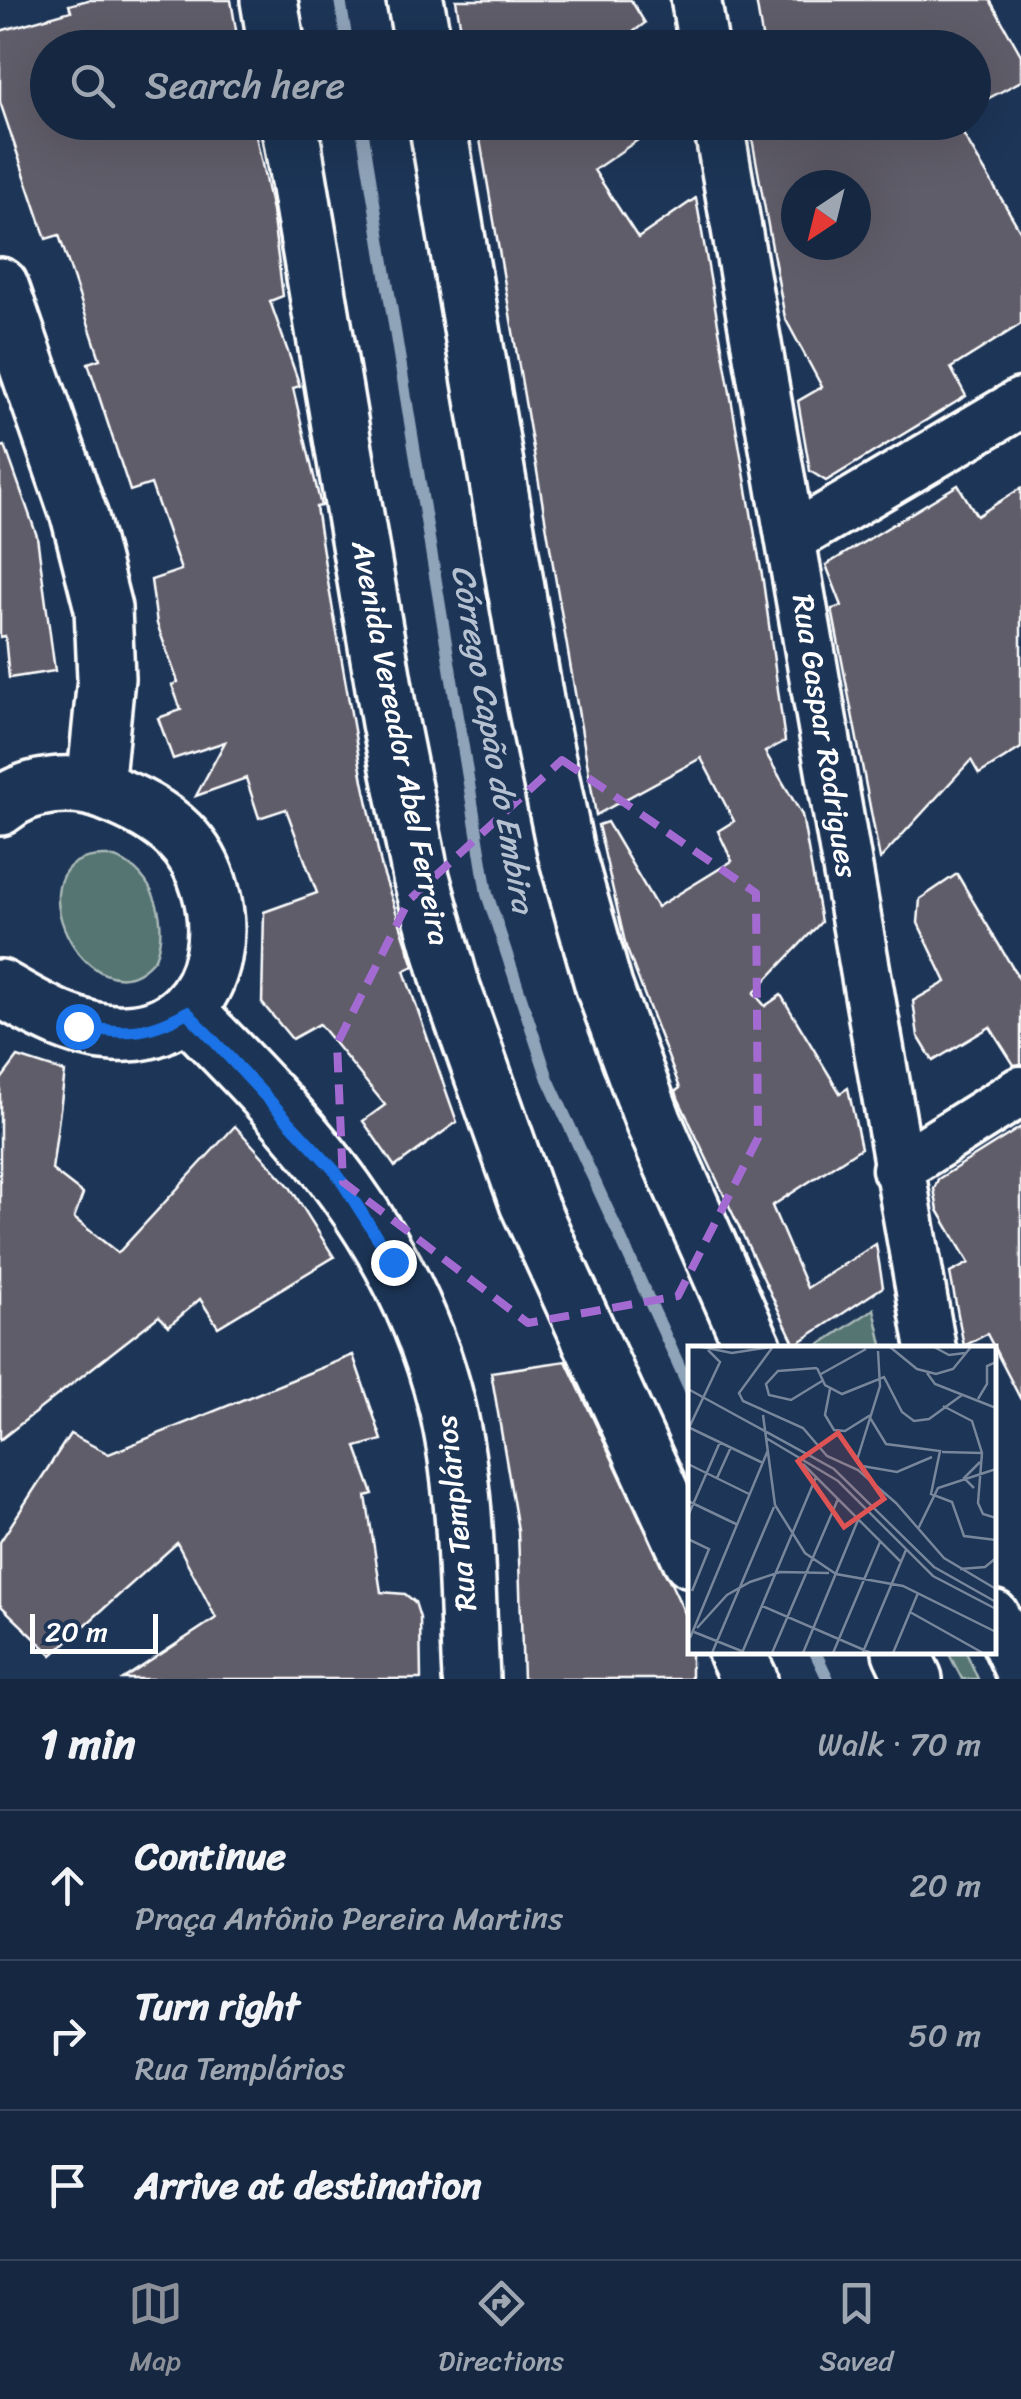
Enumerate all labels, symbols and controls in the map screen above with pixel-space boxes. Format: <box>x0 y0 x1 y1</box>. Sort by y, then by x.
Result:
search box <box>30 30 991 140</box>
text: Search here <box>145 52 345 119</box>
icon: search <box>65 58 120 113</box>
north arrow <box>781 170 871 260</box>
street label: Avenida Vereador Abel Ferreira <box>335 535 467 950</box>
water label: Córrego Capão do Embira <box>434 560 552 920</box>
street label: Rua Gaspar Rodrigues <box>776 591 874 882</box>
route start <box>56 1004 102 1050</box>
route end <box>371 1240 417 1286</box>
inset map <box>688 1346 996 1654</box>
street label: Rua Templários <box>419 1412 493 1614</box>
text: 20 m <box>45 1607 108 1656</box>
scale bar <box>30 1609 158 1654</box>
text: 1 min <box>40 1707 135 1781</box>
text: Walk · 70 m <box>818 1716 981 1773</box>
text: Continue <box>135 1823 286 1890</box>
text: 20 m <box>909 1857 981 1914</box>
icon: ahead <box>40 1858 95 1913</box>
text: Praça Antônio Pereira Martins <box>135 1890 563 1947</box>
text: Turn right <box>135 1973 300 2040</box>
text: 50 m <box>908 2007 981 2064</box>
icon: right <box>40 2008 95 2063</box>
text: Rua Templários <box>135 2040 345 2097</box>
text: Arrive at destination <box>135 2152 482 2219</box>
icon: arrive <box>40 2158 95 2213</box>
tab: Map <box>128 2276 183 2385</box>
tab: Directions <box>438 2276 564 2385</box>
tab: Saved <box>819 2276 893 2385</box>

